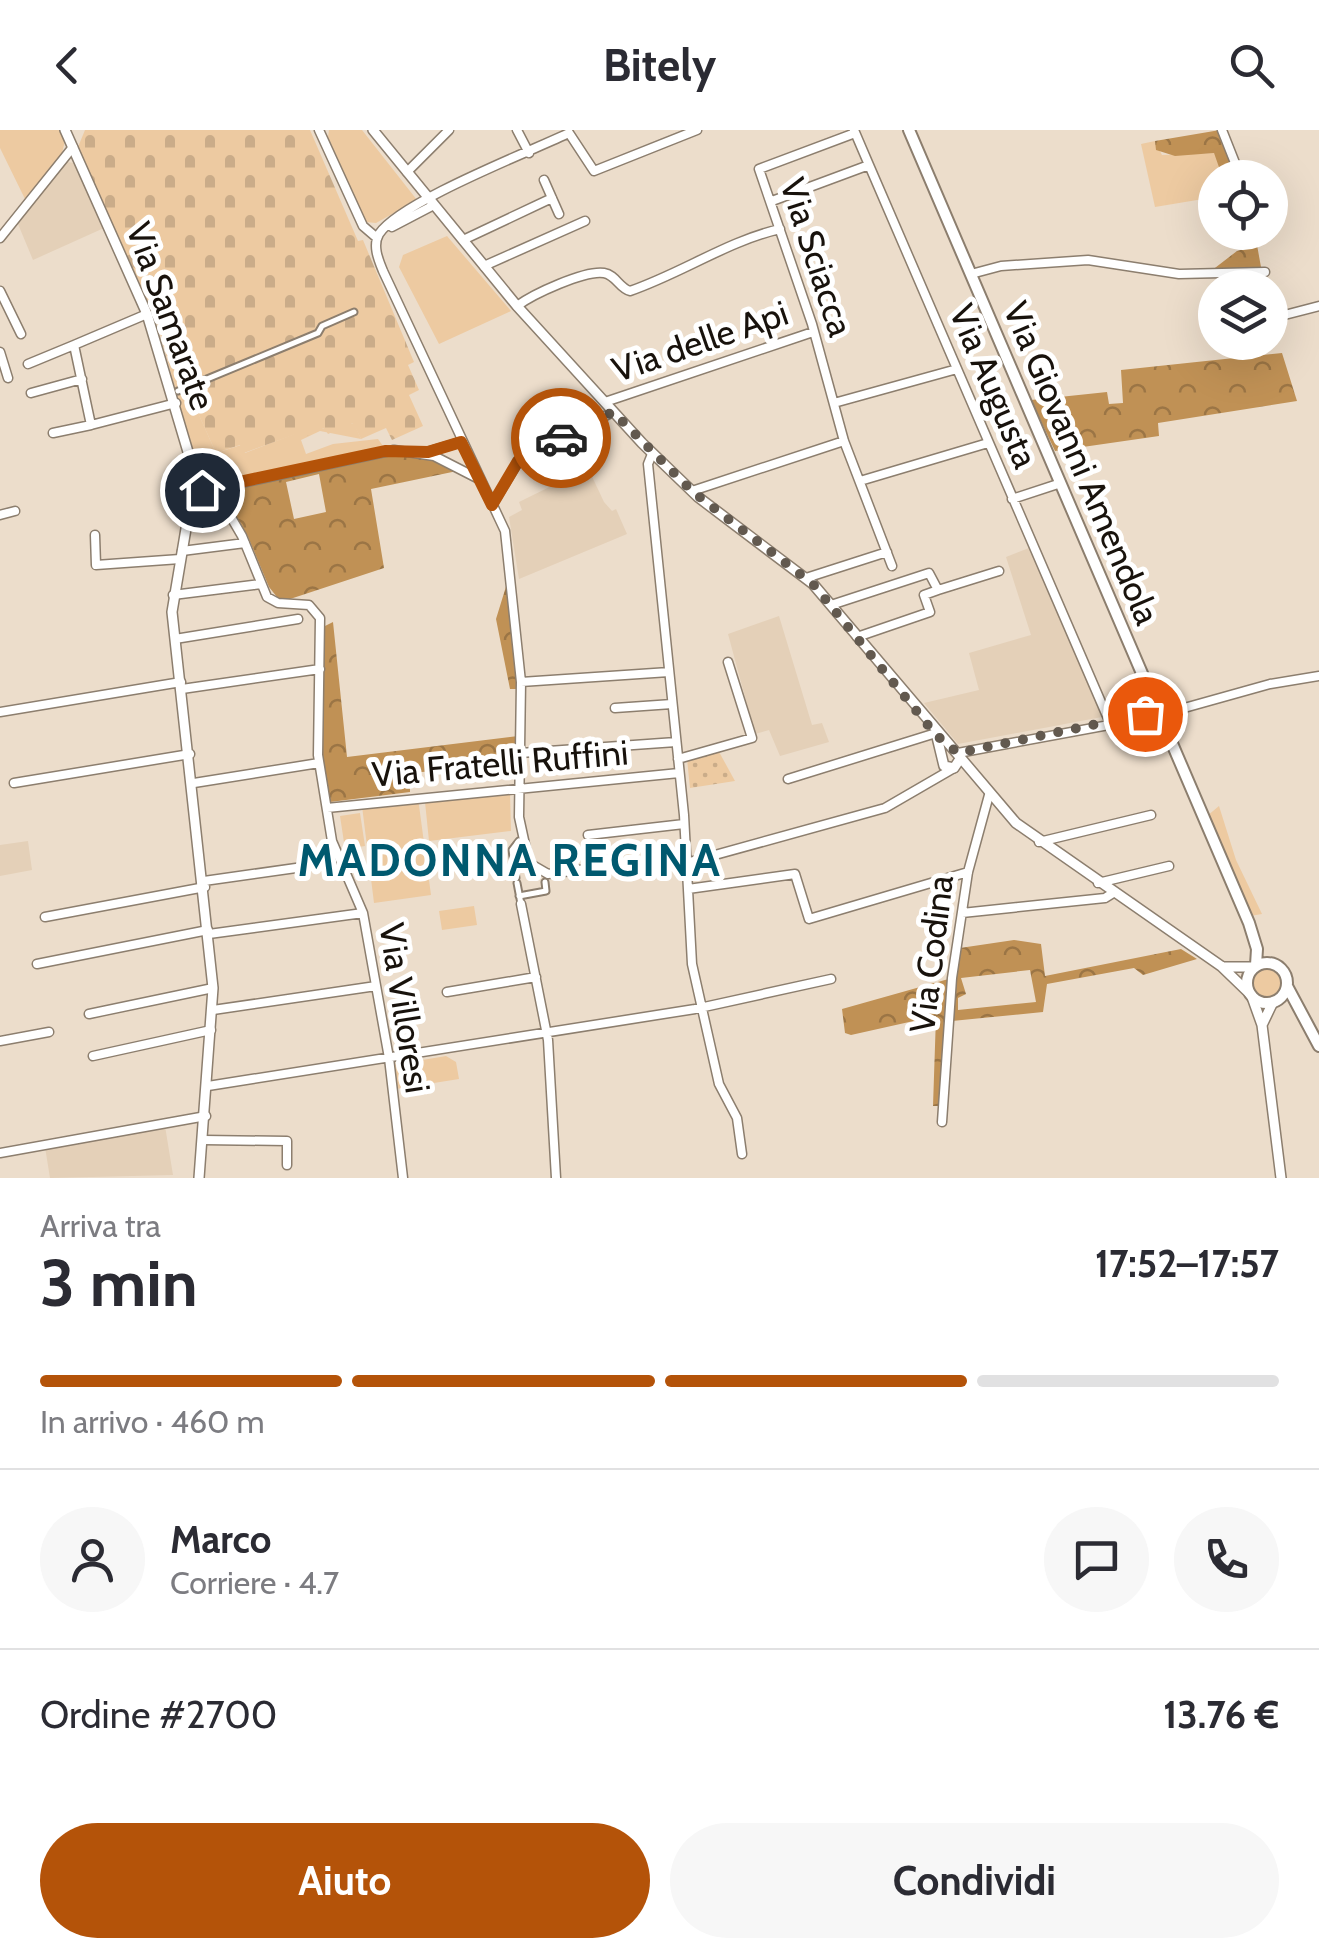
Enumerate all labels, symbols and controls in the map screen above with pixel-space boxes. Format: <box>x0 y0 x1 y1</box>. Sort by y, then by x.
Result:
icon: back <box>40 38 95 93</box>
text: Bitely <box>603 38 716 92</box>
icon: search <box>1224 38 1279 93</box>
map controls <box>1198 160 1288 360</box>
button: locate <box>1198 160 1288 250</box>
street label: Via Sciacca <box>771 172 863 342</box>
street label: Via Samarate <box>117 216 225 416</box>
button: layers <box>1198 270 1288 360</box>
street label: Via delle Api <box>607 291 793 391</box>
street label: Via Giovanni Amendola <box>995 295 1170 631</box>
street label: Via Augusta <box>940 298 1048 474</box>
courier <box>511 388 611 488</box>
icon: car <box>534 411 589 466</box>
pin <box>160 448 245 533</box>
icon: home <box>175 463 230 518</box>
pin <box>1103 672 1188 757</box>
icon: bag <box>1118 687 1173 742</box>
street label: Via Fratelli Ruffini <box>370 730 630 796</box>
district label: MADONNA REGINA <box>298 833 722 887</box>
street label: Via Codina <box>900 873 962 1035</box>
street label: Via Villoresi <box>370 920 440 1096</box>
text: Arriva tra <box>40 1206 161 1245</box>
text: 17:52–17:57 <box>1095 1240 1279 1287</box>
text: 3 min <box>40 1243 198 1322</box>
text: In arrivo · 460 m <box>40 1402 265 1441</box>
button: person <box>40 1507 145 1612</box>
button: chat <box>1044 1507 1149 1612</box>
button: phone <box>1174 1507 1279 1612</box>
text: Marco <box>170 1516 271 1563</box>
text: Corriere · 4.7 <box>170 1563 339 1602</box>
text: Ordine #2700 <box>40 1691 277 1738</box>
text: 13.76 € <box>1163 1691 1279 1738</box>
button: Aiuto <box>40 1823 650 1938</box>
button: Condividi <box>670 1823 1279 1938</box>

